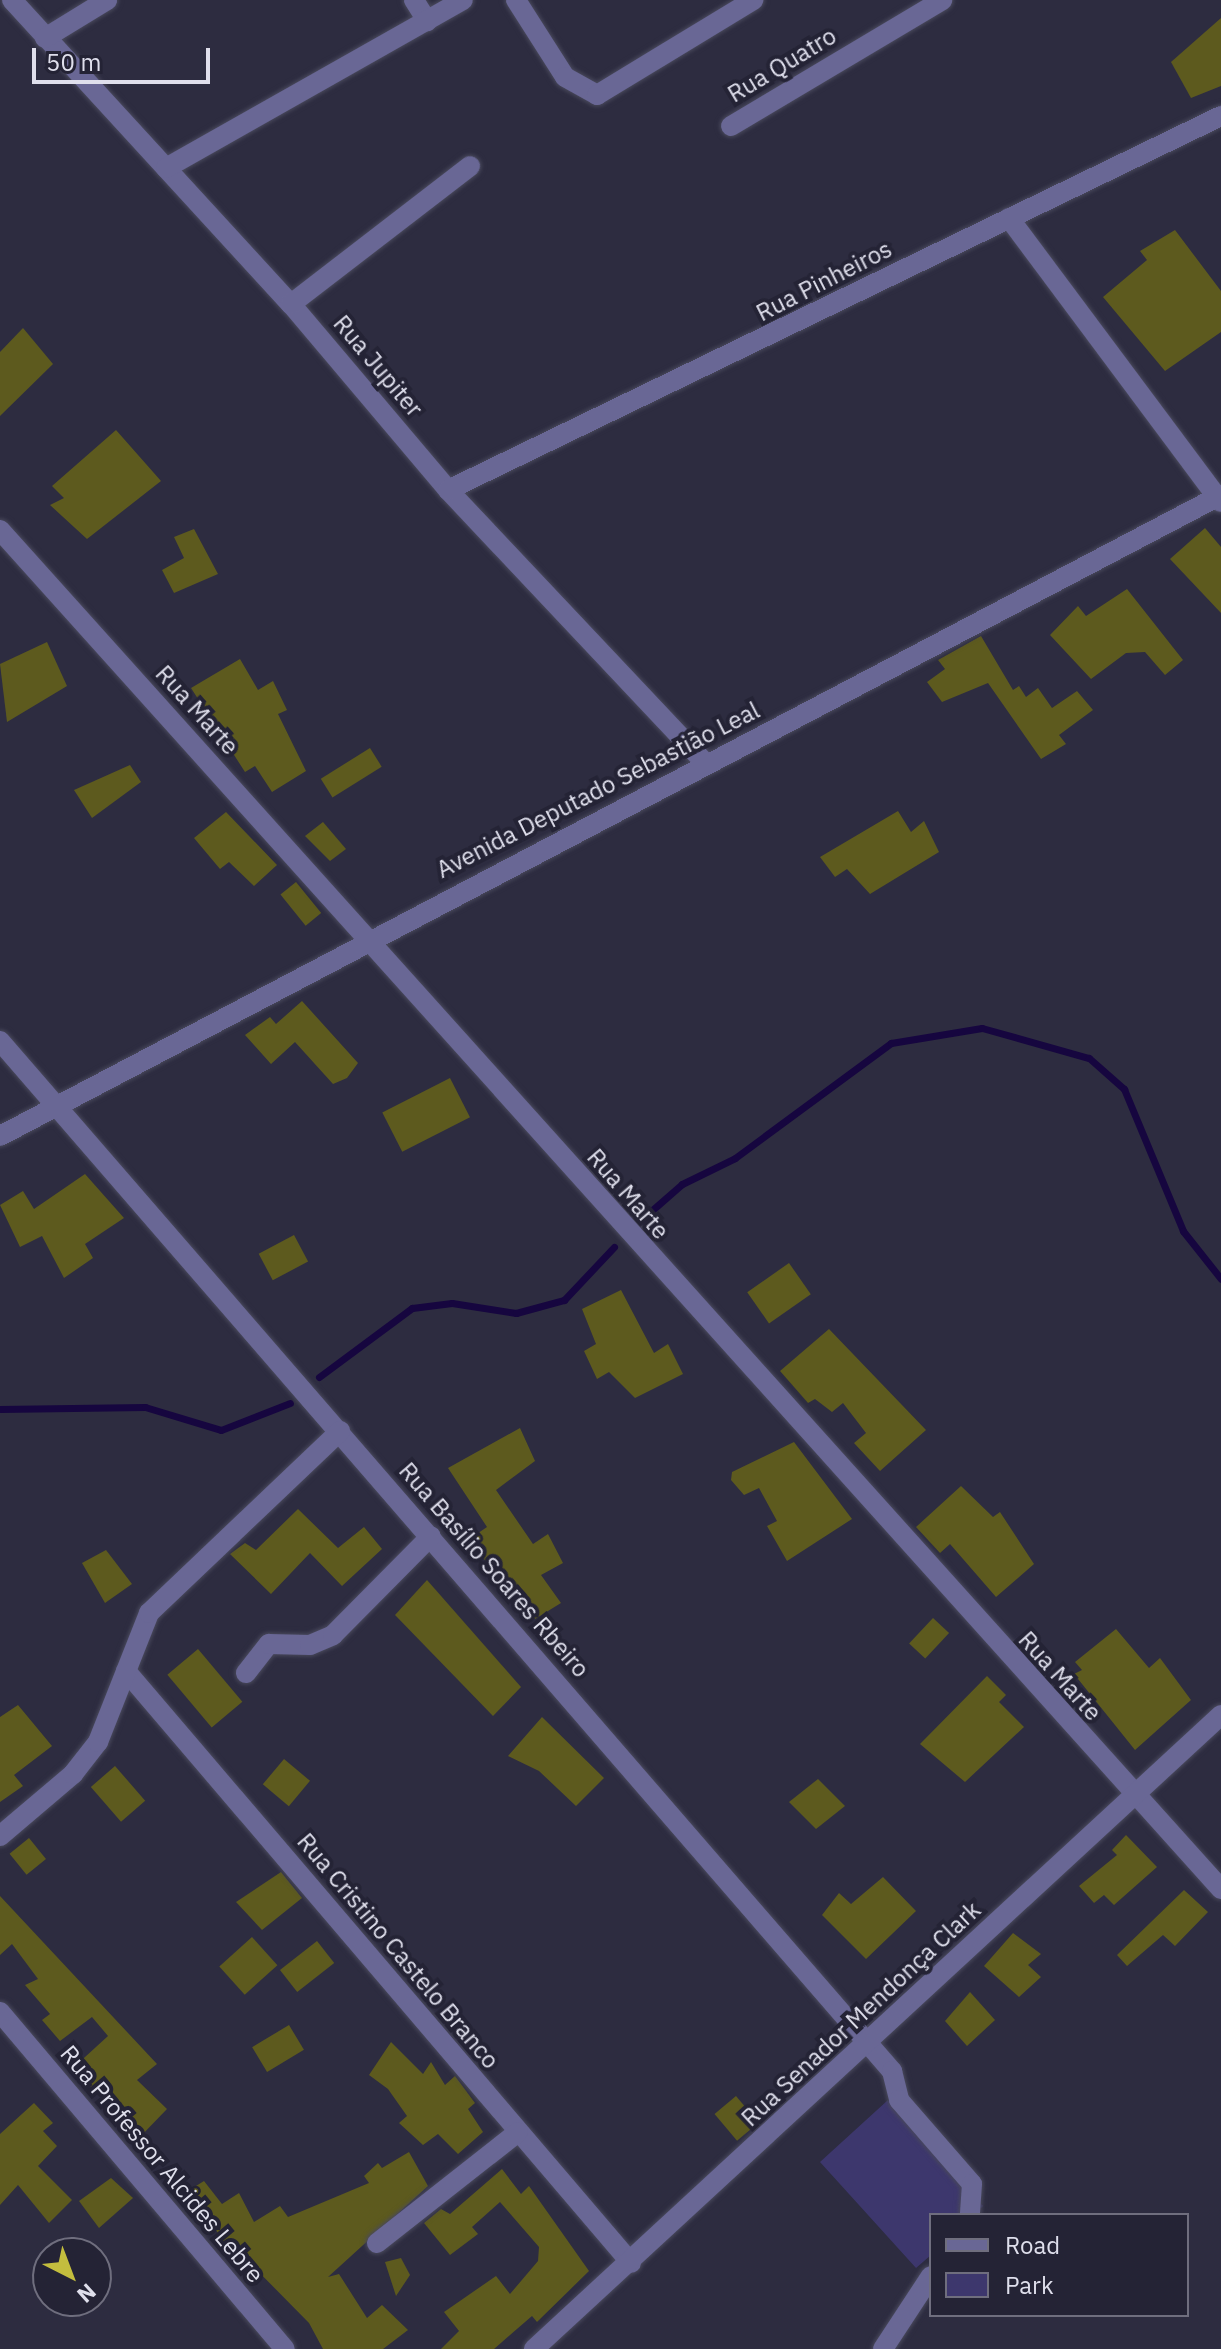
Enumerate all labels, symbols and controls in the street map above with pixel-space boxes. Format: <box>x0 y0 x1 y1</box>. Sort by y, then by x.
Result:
street label: Rua Quatro <box>723 21 841 109</box>
scale bar <box>36 32 214 82</box>
text: 50 m <box>46 46 101 78</box>
street label: Rua Pinheiros <box>751 235 897 327</box>
street label: Rua Jupiter <box>327 309 429 423</box>
street label: Rua Marte <box>149 659 245 761</box>
street label: Avenida Deputado Sebastião Leal <box>432 696 764 884</box>
street label: Rua Marte <box>581 1143 675 1245</box>
street label: Rua Basílio Soares Rbeiro <box>393 1457 595 1683</box>
street label: Rua Marte <box>1012 1625 1108 1727</box>
street label: Rua Cristino Castelo Branco <box>291 1827 505 2075</box>
street label: Rua Senador Mendonça Clark <box>735 1896 987 2132</box>
street label: Rua Professor Alcides Lebre <box>54 2039 270 2289</box>
legend <box>929 2213 1189 2317</box>
text: Road <box>1005 2229 1060 2261</box>
north arrow <box>32 2237 112 2317</box>
text: Park <box>1005 2269 1054 2301</box>
text: N <box>71 2278 103 2310</box>

